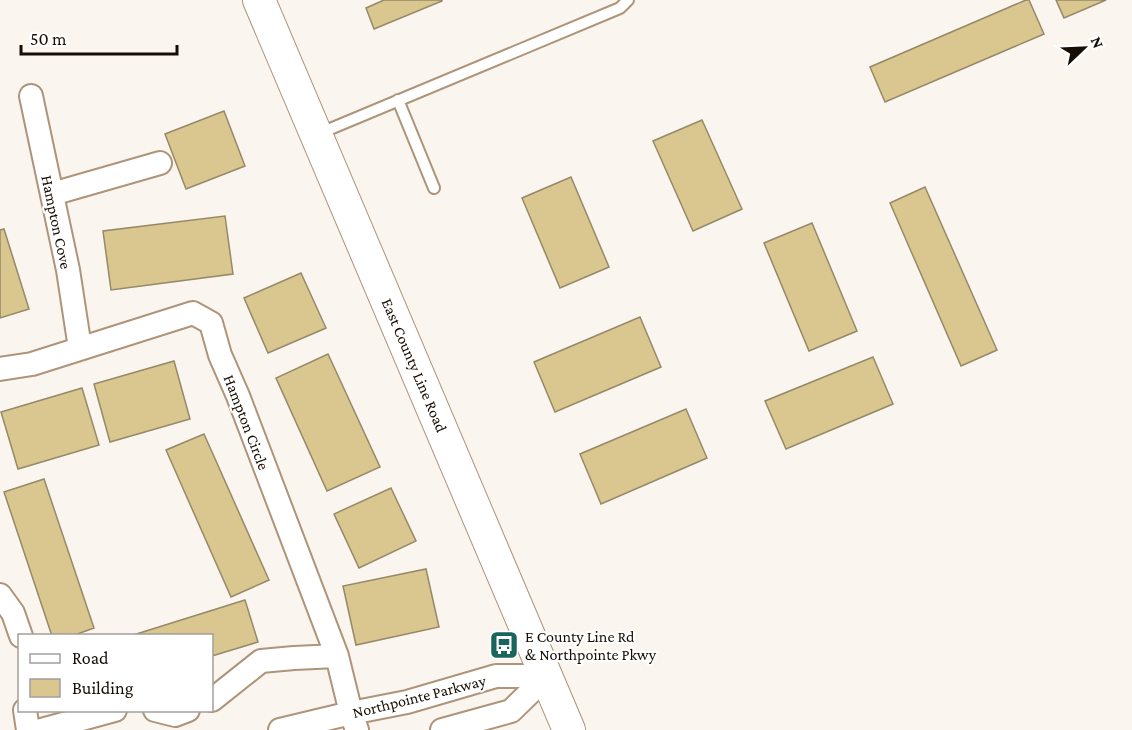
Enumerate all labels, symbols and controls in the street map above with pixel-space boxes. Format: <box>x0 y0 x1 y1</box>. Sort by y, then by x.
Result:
scale bar <box>21 18 177 56</box>
north arrow <box>1054 18 1114 78</box>
text: 50 m <box>30 29 67 49</box>
text: N <box>1087 34 1107 51</box>
street label: Hampton Cove <box>37 174 75 271</box>
street label: East County Line Road <box>378 296 451 436</box>
street label: Hampton Circle <box>220 372 273 473</box>
place label: E County Line Rd & Northpointe Pkwy <box>525 628 657 664</box>
bus stop icon: E County Line Rd & Northpointe Pkwy <box>488 629 520 661</box>
legend <box>18 634 213 712</box>
text: Road <box>72 648 109 668</box>
street label: Northpointe Parkway <box>351 672 488 722</box>
text: Building <box>72 678 134 698</box>

